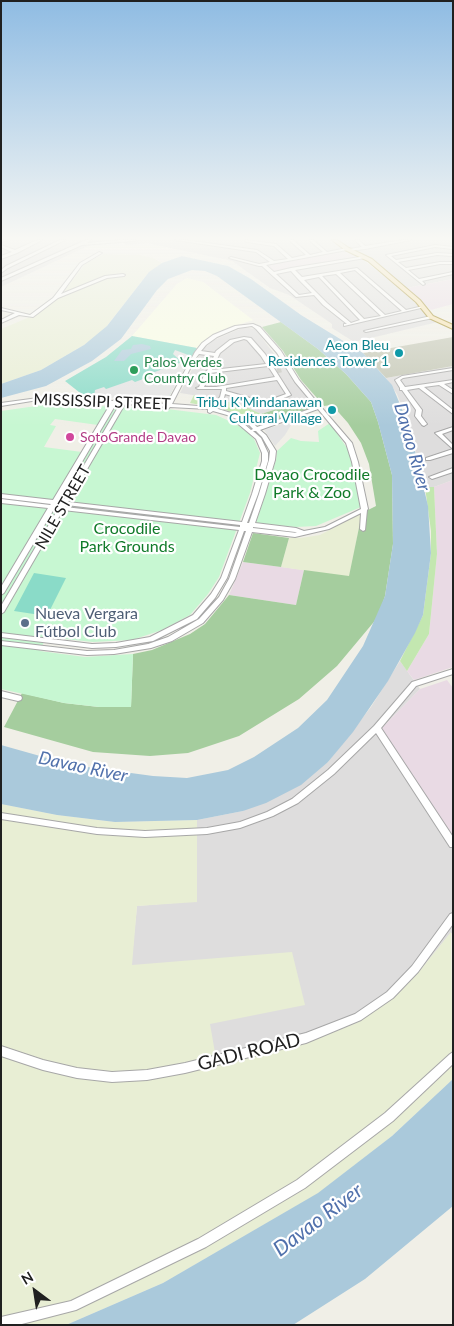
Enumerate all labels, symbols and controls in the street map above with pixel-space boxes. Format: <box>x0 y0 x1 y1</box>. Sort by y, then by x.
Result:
place label: Aeon Bleu Residences Tower 1 <box>268 337 389 370</box>
marker: Aeon Bleu Residences Tower 1 <box>393 347 405 359</box>
place label: Palos Verdes Country Club <box>144 354 226 387</box>
marker: Palos Verdes Country Club <box>128 364 140 376</box>
street label: MISSISSIPI STREET <box>33 390 171 414</box>
place label: Tribu K'Mindanawan Cultural Village <box>196 394 322 427</box>
water label: Davao River <box>389 400 435 494</box>
marker: Tribu K'Mindanawan Cultural Village <box>326 404 338 416</box>
place label: SotoGrande Davao <box>80 429 196 445</box>
marker: SotoGrande Davao <box>64 431 76 443</box>
street label: NILE STREET <box>31 461 95 553</box>
park label: Davao Crocodile Park & Zoo <box>254 465 370 503</box>
park label: Crocodile Park Grounds <box>79 519 175 557</box>
place label: Nueva Vergara Fútbol Club <box>35 604 138 642</box>
marker: Nueva Vergara Fútbol Club <box>19 617 31 629</box>
water label: Davao River <box>36 747 130 787</box>
street label: GADI ROAD <box>195 1028 303 1076</box>
water label: Davao River <box>268 1178 368 1262</box>
north arrow <box>10 1266 60 1316</box>
text: N <box>18 1268 36 1288</box>

